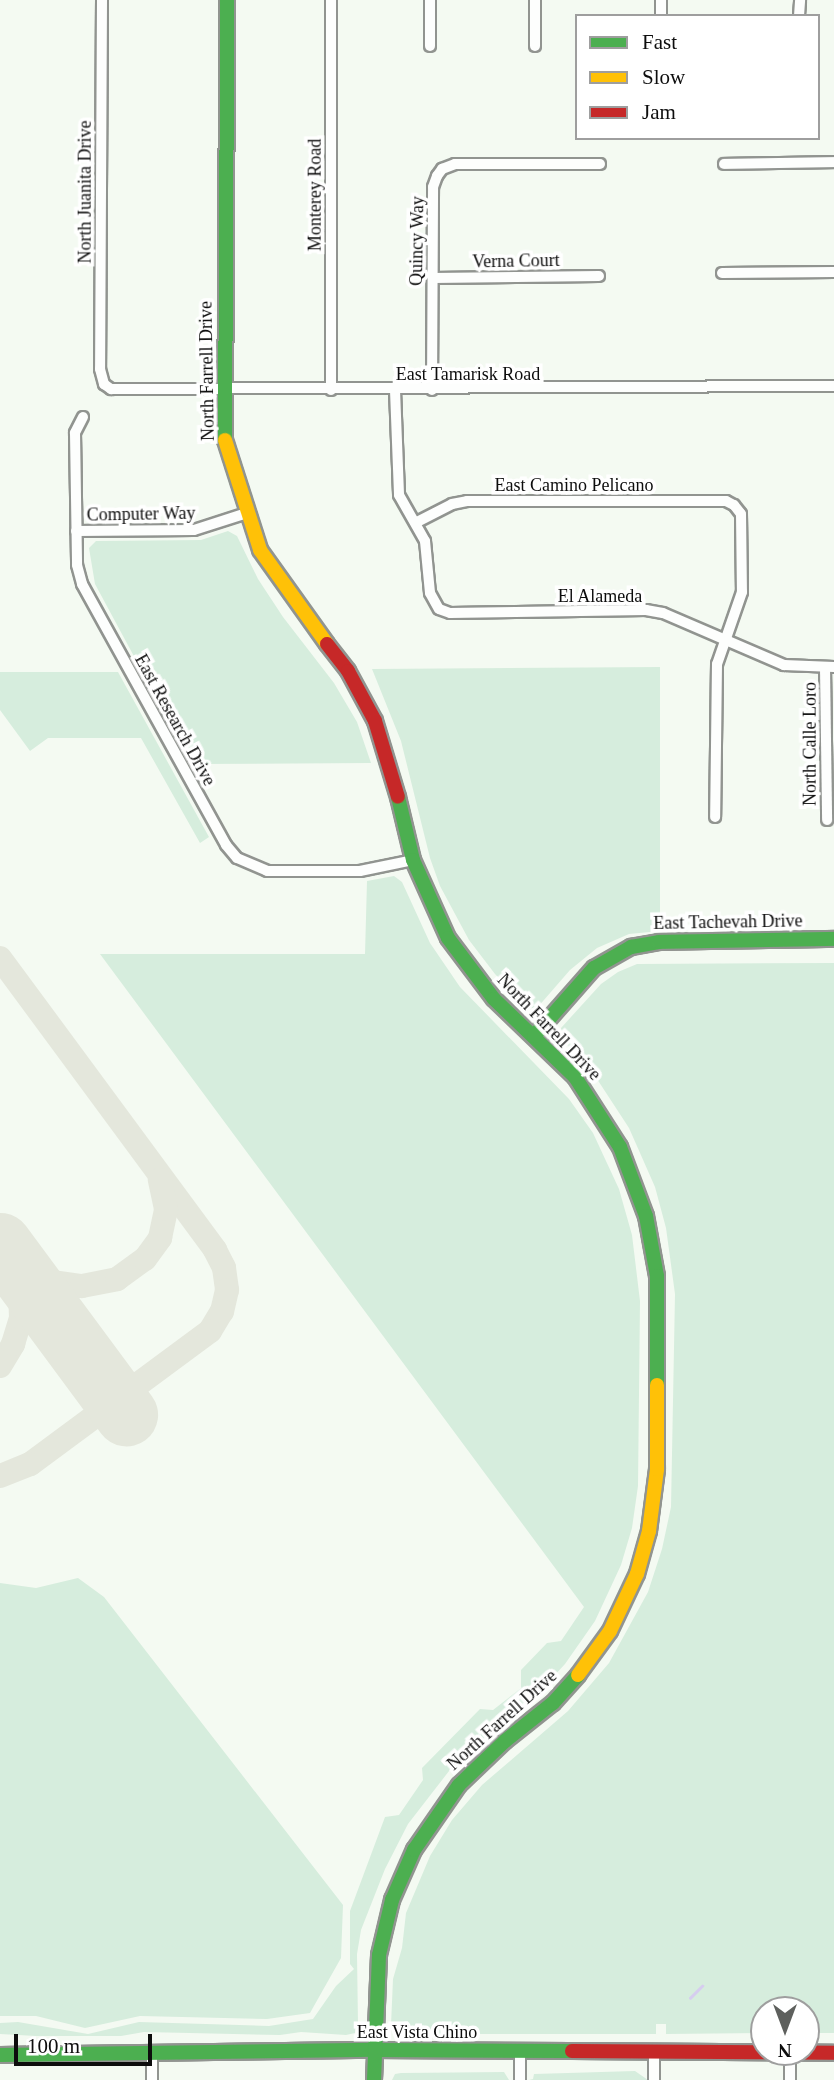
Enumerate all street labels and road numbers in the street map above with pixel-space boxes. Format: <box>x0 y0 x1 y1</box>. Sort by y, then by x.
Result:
street label: North Juanita Drive <box>74 121 96 263</box>
street label: Monterey Road <box>304 139 326 251</box>
street label: Quincy Way <box>405 196 429 286</box>
street label: Verna Court <box>472 249 560 273</box>
street label: North Farrell Drive <box>195 301 219 441</box>
street label: East Tamarisk Road <box>396 363 540 385</box>
street label: East Camino Pelicano <box>495 474 653 496</box>
street label: Computer Way <box>86 502 196 526</box>
street label: El Alameda <box>557 585 643 607</box>
street label: East Research Drive <box>130 651 220 789</box>
street label: North Calle Loro <box>799 682 821 806</box>
street label: East Tachevah Drive <box>653 910 803 934</box>
street label: North Farrell Drive <box>493 969 605 1085</box>
street label: North Farrell Drive <box>443 1665 561 1775</box>
street label: East Vista Chino <box>357 2021 477 2043</box>

